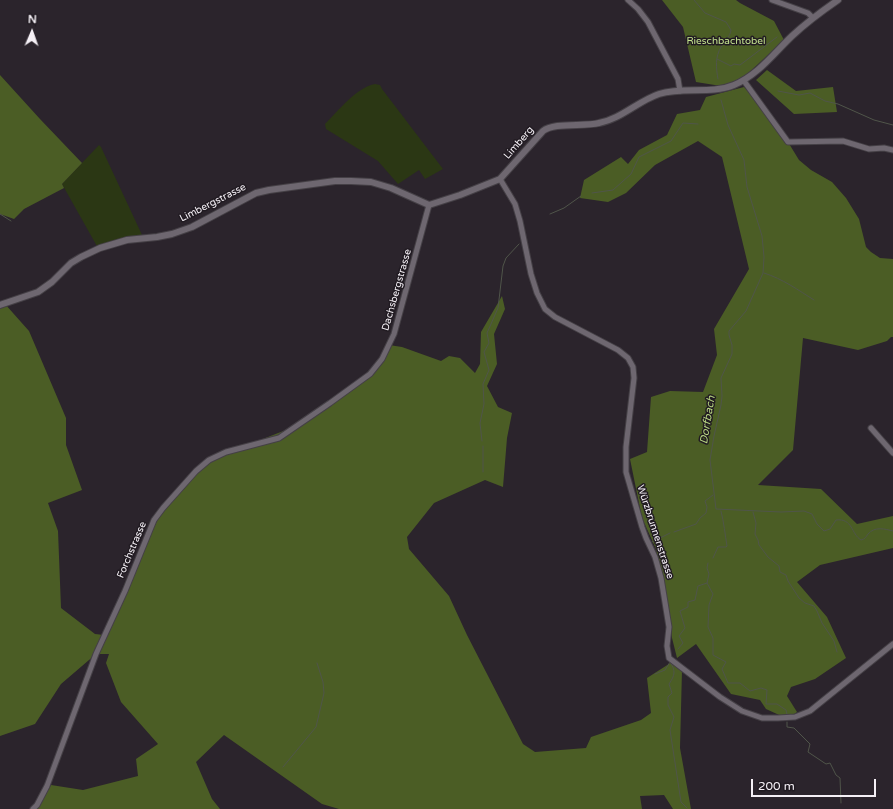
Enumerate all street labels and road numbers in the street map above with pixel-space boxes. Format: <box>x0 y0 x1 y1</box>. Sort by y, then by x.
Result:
street label: Limberg <box>502 124 536 162</box>
street label: Limbergstrasse <box>178 181 248 225</box>
street label: Dachsbergstrasse <box>380 248 414 332</box>
street label: Würzbrunnenstrasse <box>634 484 676 580</box>
street label: Forchstrasse <box>115 520 149 580</box>

